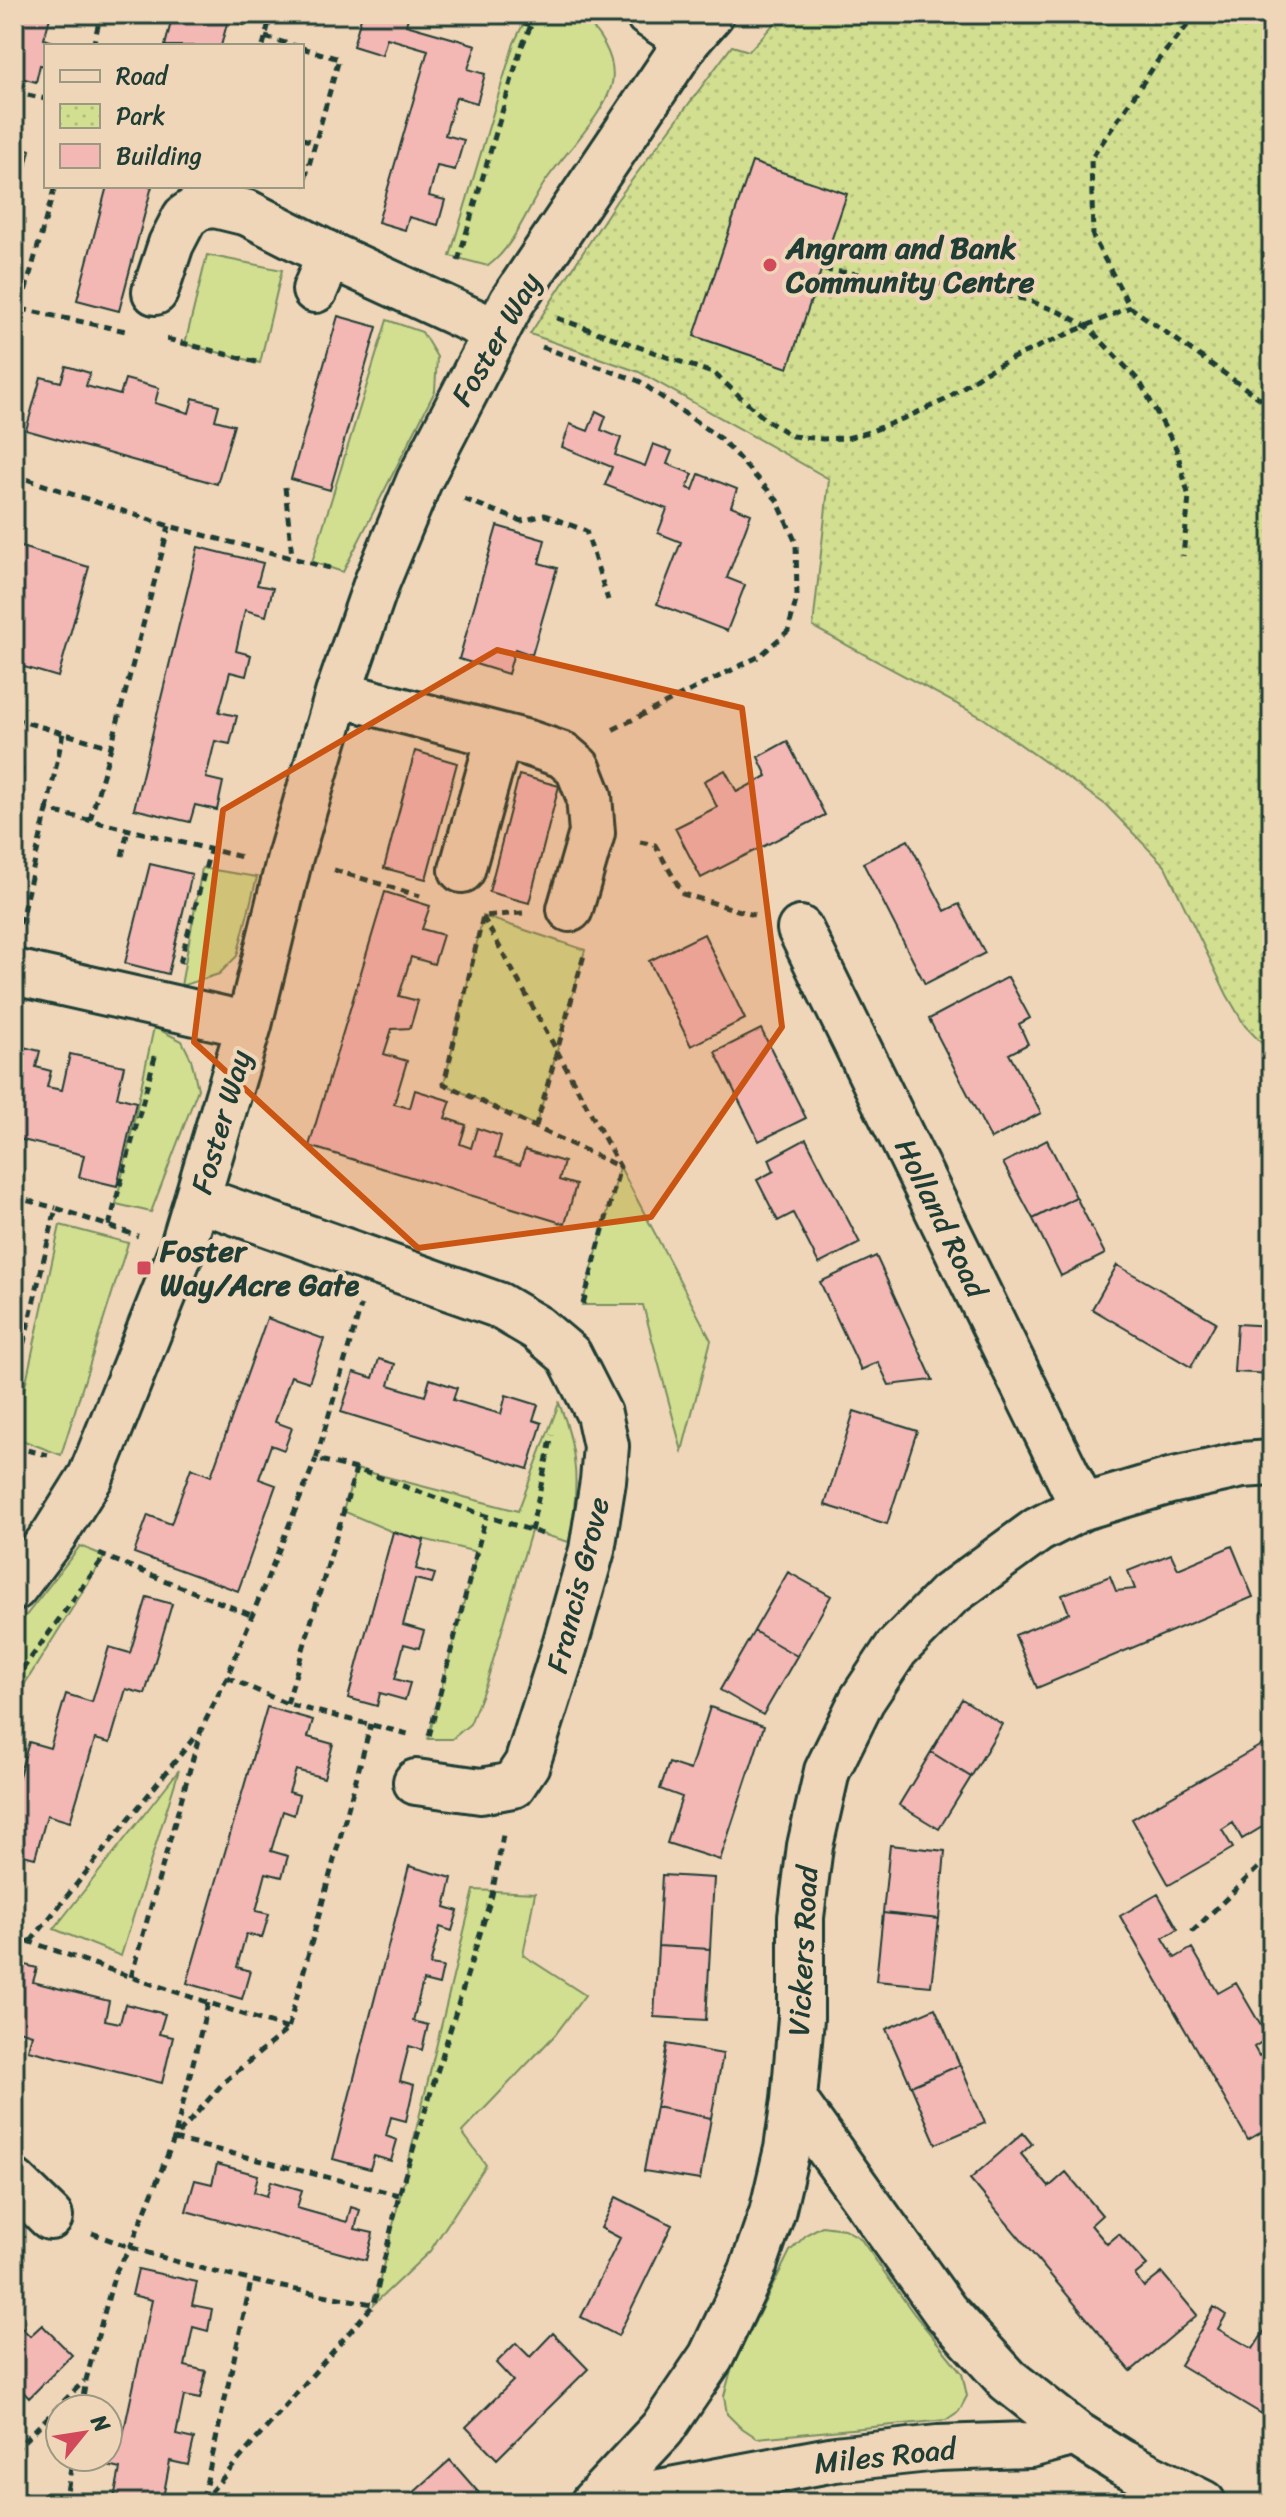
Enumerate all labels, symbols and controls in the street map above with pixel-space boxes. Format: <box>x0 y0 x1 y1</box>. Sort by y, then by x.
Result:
legend <box>44 44 304 188</box>
text: Road <box>116 55 170 97</box>
text: Park <box>116 95 165 137</box>
text: Building <box>116 135 202 177</box>
place label: Angram and Bank Community Centre <box>784 221 1035 309</box>
marker: Angram and Bank Community Centre <box>761 256 779 274</box>
street label: Foster Way <box>436 261 557 416</box>
street label: Foster Way <box>175 1043 267 1200</box>
street label: Holland Road <box>879 1129 1004 1309</box>
place label: Foster Way/Acre Gate <box>159 1224 360 1312</box>
marker: Foster Way/Acre Gate <box>135 1259 153 1277</box>
street label: Francis Grove <box>530 1491 626 1679</box>
street label: Vickers Road <box>772 1862 835 2037</box>
north arrow <box>44 2393 124 2473</box>
text: N <box>80 2406 122 2440</box>
street label: Miles Road <box>811 2421 961 2490</box>

